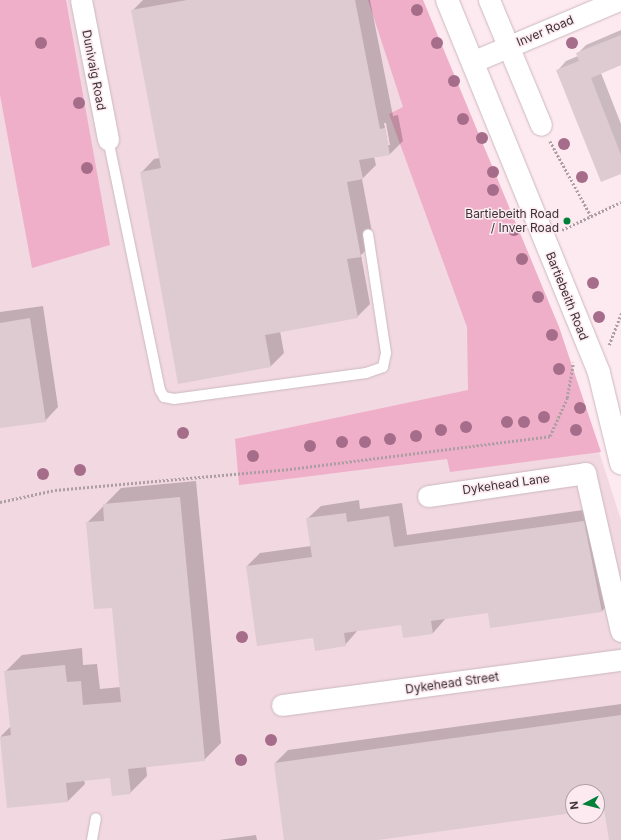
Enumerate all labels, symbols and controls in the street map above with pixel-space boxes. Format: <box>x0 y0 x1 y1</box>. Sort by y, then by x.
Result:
street label: Inver Road <box>514 13 576 49</box>
street label: Dunivaig Road <box>79 28 109 112</box>
place label: Bartiebeith Road / Inver Road <box>465 207 559 235</box>
marker: Bartiebeith Road / Inver Road <box>562 216 572 226</box>
street label: Bartiebeith Road <box>543 250 591 342</box>
street label: Dykehead Lane <box>461 471 551 497</box>
street label: Dykehead Street <box>404 669 500 697</box>
north arrow <box>565 784 605 824</box>
text: N <box>567 800 582 810</box>

